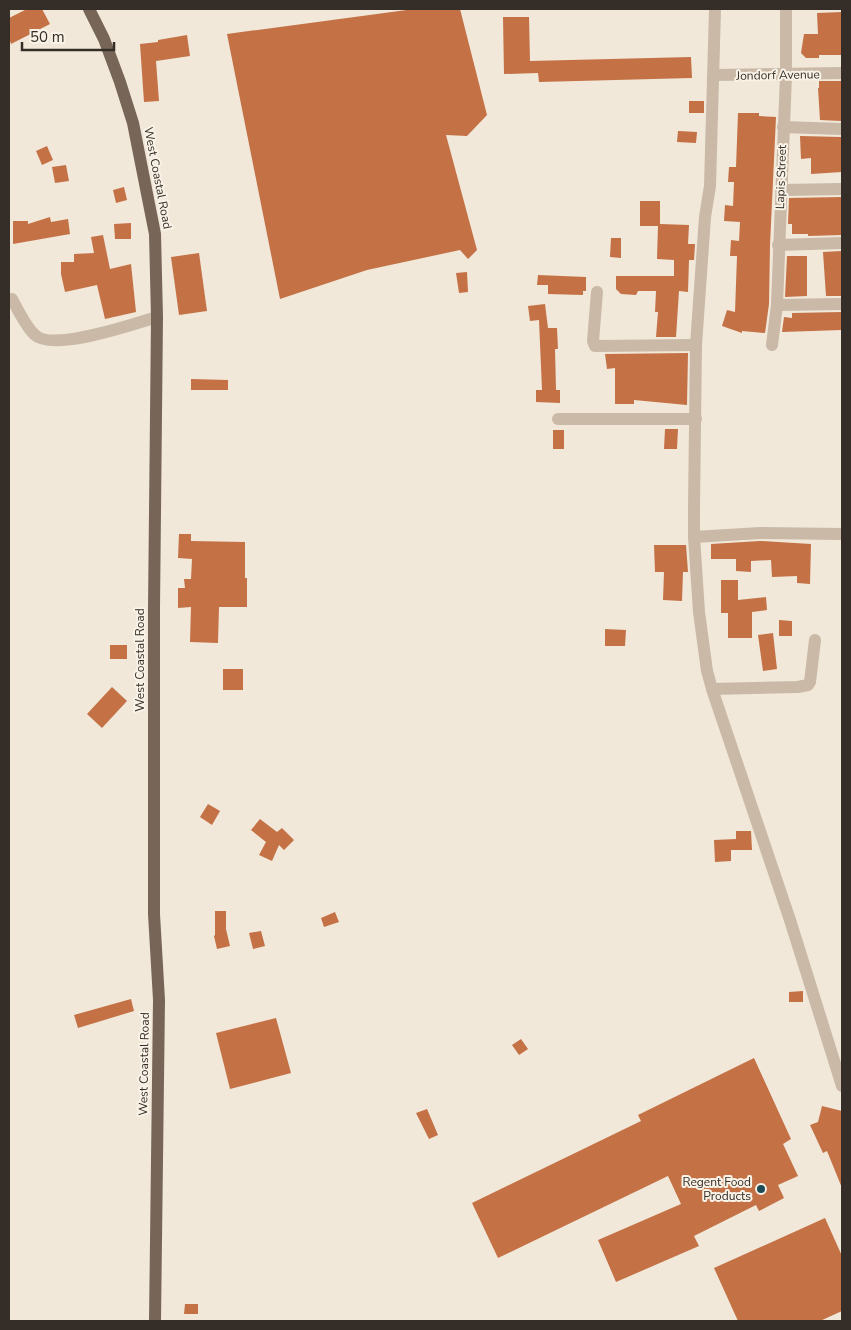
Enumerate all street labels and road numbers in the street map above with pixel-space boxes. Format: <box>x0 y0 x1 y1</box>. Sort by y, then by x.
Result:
street label: Jondorf Avenue <box>735 66 820 84</box>
street label: West Coastal Road <box>140 126 176 230</box>
street label: Lapis Street <box>772 144 790 209</box>
street label: West Coastal Road <box>132 608 148 712</box>
street label: West Coastal Road <box>135 1012 153 1116</box>

